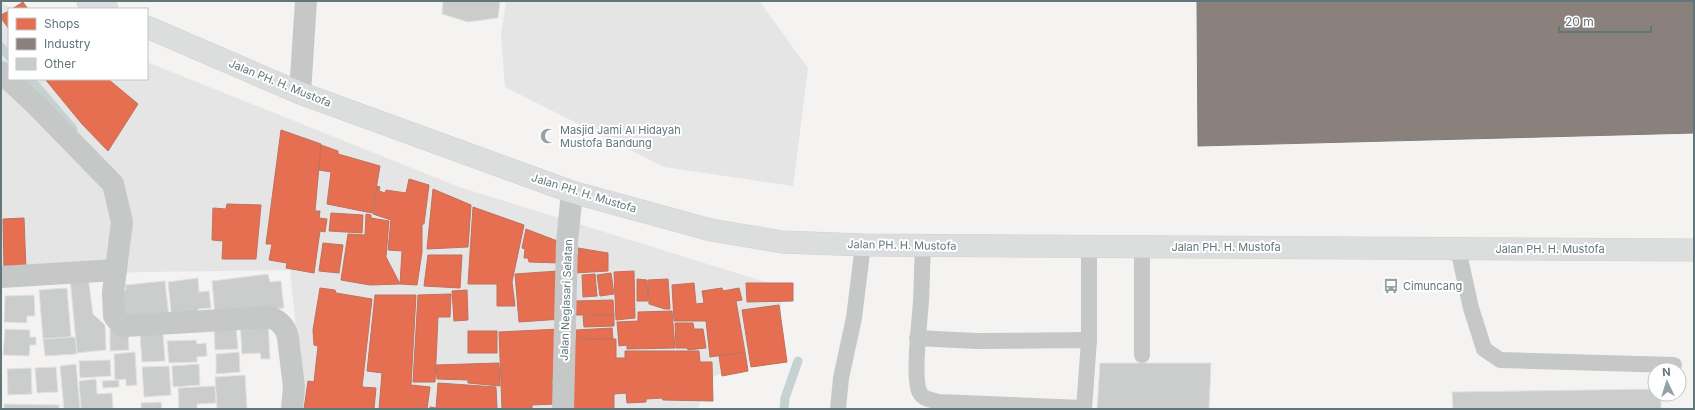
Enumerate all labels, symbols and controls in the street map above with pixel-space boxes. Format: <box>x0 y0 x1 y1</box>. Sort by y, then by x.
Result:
legend <box>8 8 148 80</box>
scale bar <box>1559 8 1651 34</box>
text: 20 m <box>1565 14 1594 29</box>
text: Shops <box>44 16 80 31</box>
text: Industry <box>44 36 91 51</box>
text: Other <box>44 56 76 71</box>
street label: Jalan PH. H. Mustofa <box>227 56 333 110</box>
place label: Masjid Jami Al Hidayah Mustofa Bandung <box>560 123 681 150</box>
mosque icon: Masjid Jami Al Hidayah Mustofa Bandung <box>539 127 557 145</box>
street label: Jalan PH. H. Mustofa <box>530 170 638 216</box>
street label: Jalan PH. H. Mustofa <box>847 237 957 253</box>
street label: Jalan Neglasari Selatan <box>557 239 575 361</box>
street label: Jalan PH. H. Mustofa <box>1171 240 1281 254</box>
street label: Jalan PH. H. Mustofa <box>1495 242 1605 256</box>
bus stop icon: Cimuncang <box>1382 277 1400 295</box>
place label: Cimuncang <box>1403 279 1462 293</box>
north arrow <box>1647 362 1687 402</box>
text: N <box>1662 365 1671 379</box>

